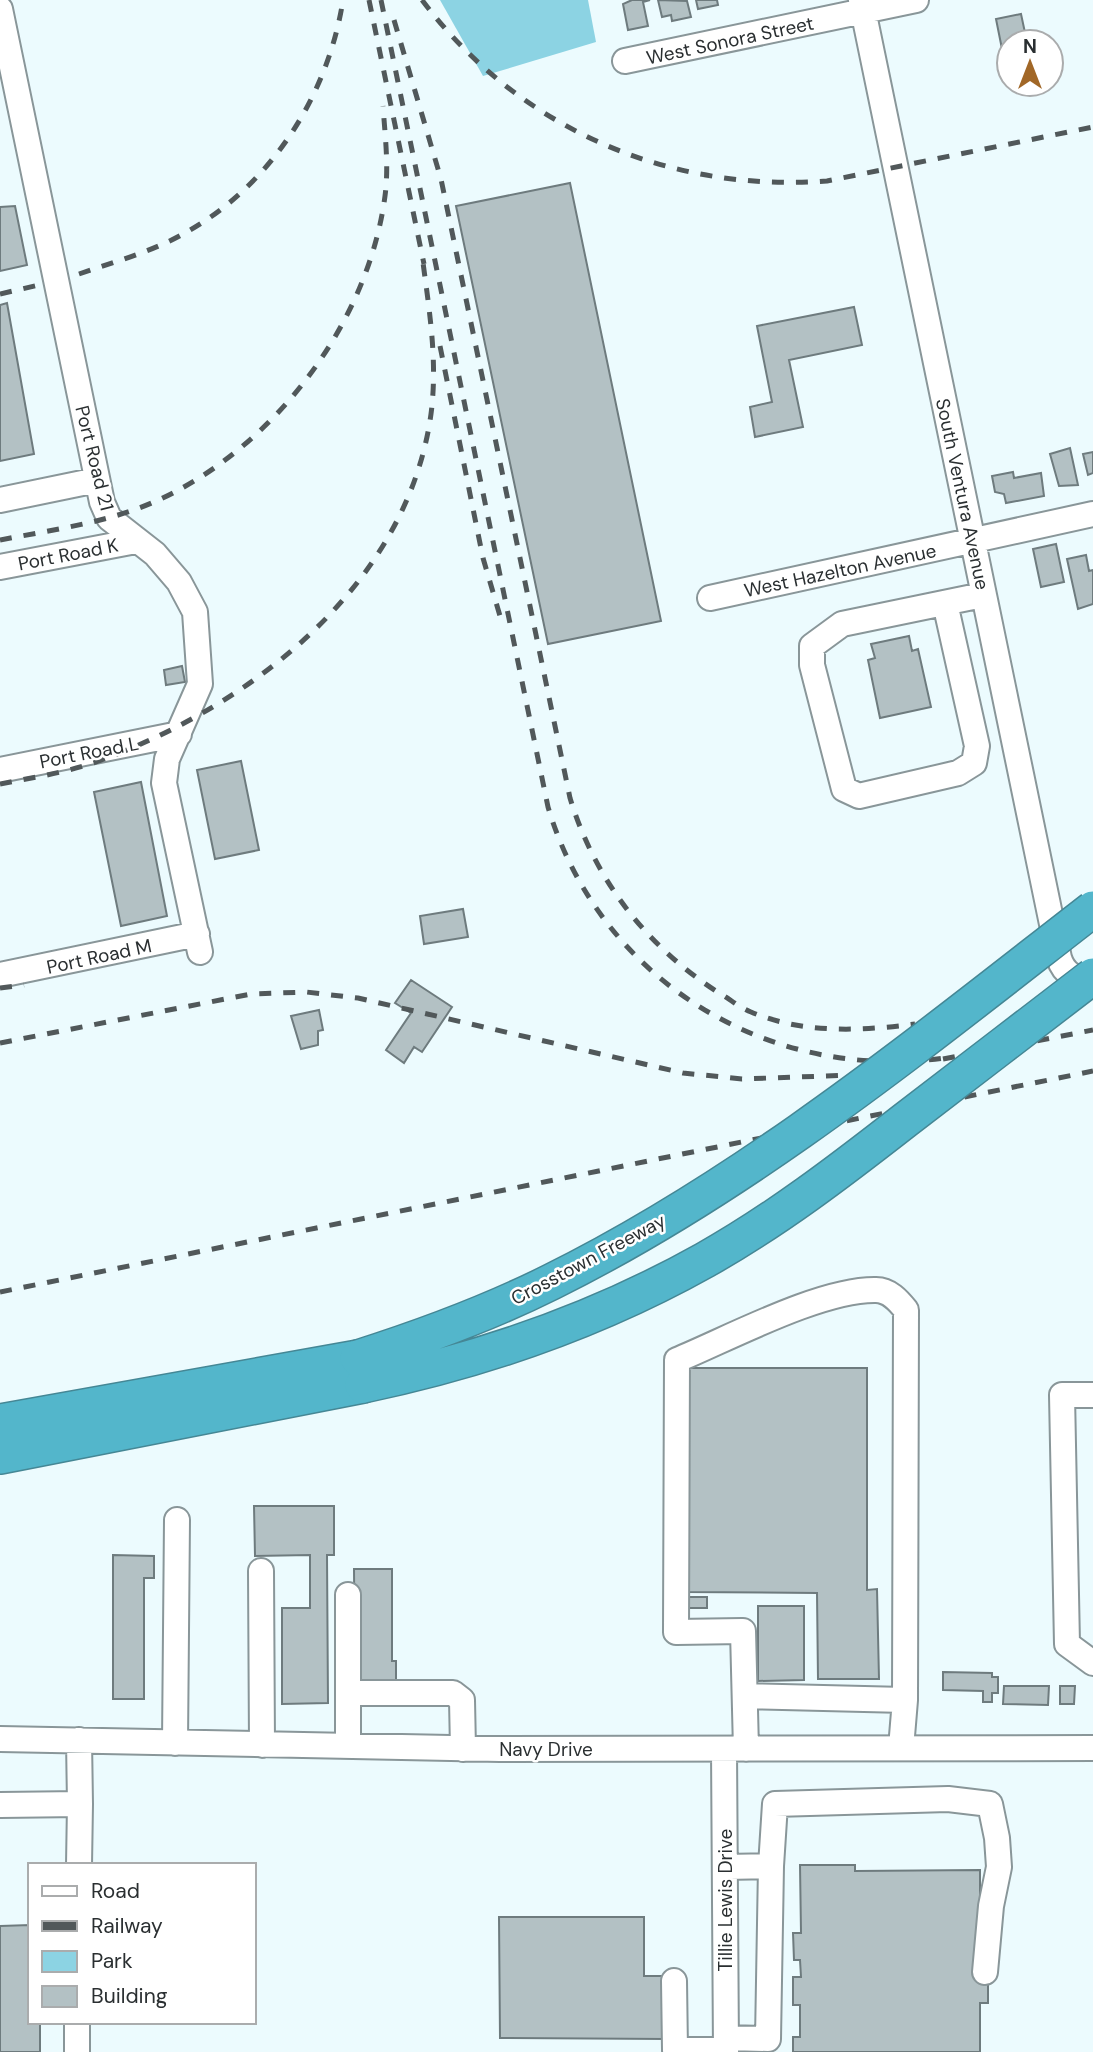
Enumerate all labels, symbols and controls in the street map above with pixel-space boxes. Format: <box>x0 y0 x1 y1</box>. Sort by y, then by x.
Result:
street label: West Sonora Street <box>644 11 816 70</box>
north arrow <box>995 28 1065 98</box>
text: N <box>1023 34 1037 59</box>
street label: South Ventura Avenue <box>930 396 995 592</box>
street label: Port Road 21 <box>69 403 120 513</box>
street label: Port Road K <box>16 533 120 576</box>
street label: West Hazelton Avenue <box>742 538 938 603</box>
street label: Port Road L <box>37 731 141 774</box>
street label: Port Road M <box>44 933 154 980</box>
street label: Crosstown Freeway <box>507 1208 670 1311</box>
street label: Navy Drive <box>499 1737 593 1762</box>
street label: Tillie Lewis Drive <box>713 1829 738 1971</box>
legend <box>28 1863 256 2024</box>
text: Road <box>91 1877 140 1905</box>
text: Railway <box>91 1912 163 1940</box>
text: Park <box>91 1947 133 1975</box>
text: Building <box>91 1982 168 2010</box>

